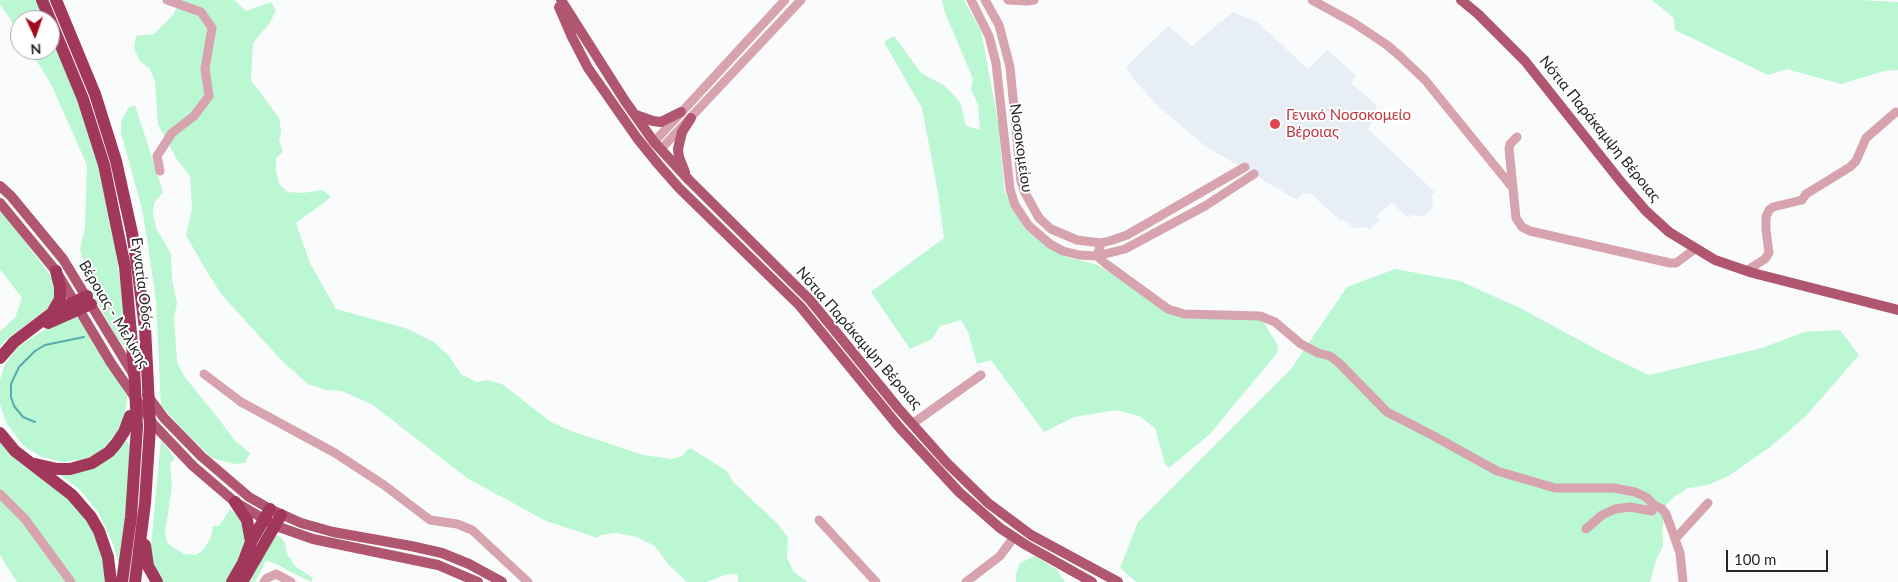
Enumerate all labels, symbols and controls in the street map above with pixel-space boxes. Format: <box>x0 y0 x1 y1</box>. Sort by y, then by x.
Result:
north arrow <box>10 10 60 60</box>
text: N <box>30 41 42 58</box>
street label: Νότια Παράκαμψη Βέροιας <box>1536 52 1664 206</box>
street label: Νοσοκομείου <box>1006 102 1036 194</box>
place label: Γενικό Νοσοκομείο Βέροιας <box>1286 106 1411 141</box>
marker: Γενικό Νοσοκομείο Βέροιας <box>1268 117 1282 131</box>
street label: Εγνατία Οδός <box>127 236 157 330</box>
street label: Βέροιας - Μελίκης <box>75 257 153 371</box>
street label: Νότια Παράκαμψη Βέροιας <box>792 263 926 413</box>
scale bar <box>1728 540 1830 572</box>
text: 100 m <box>1734 550 1776 568</box>

